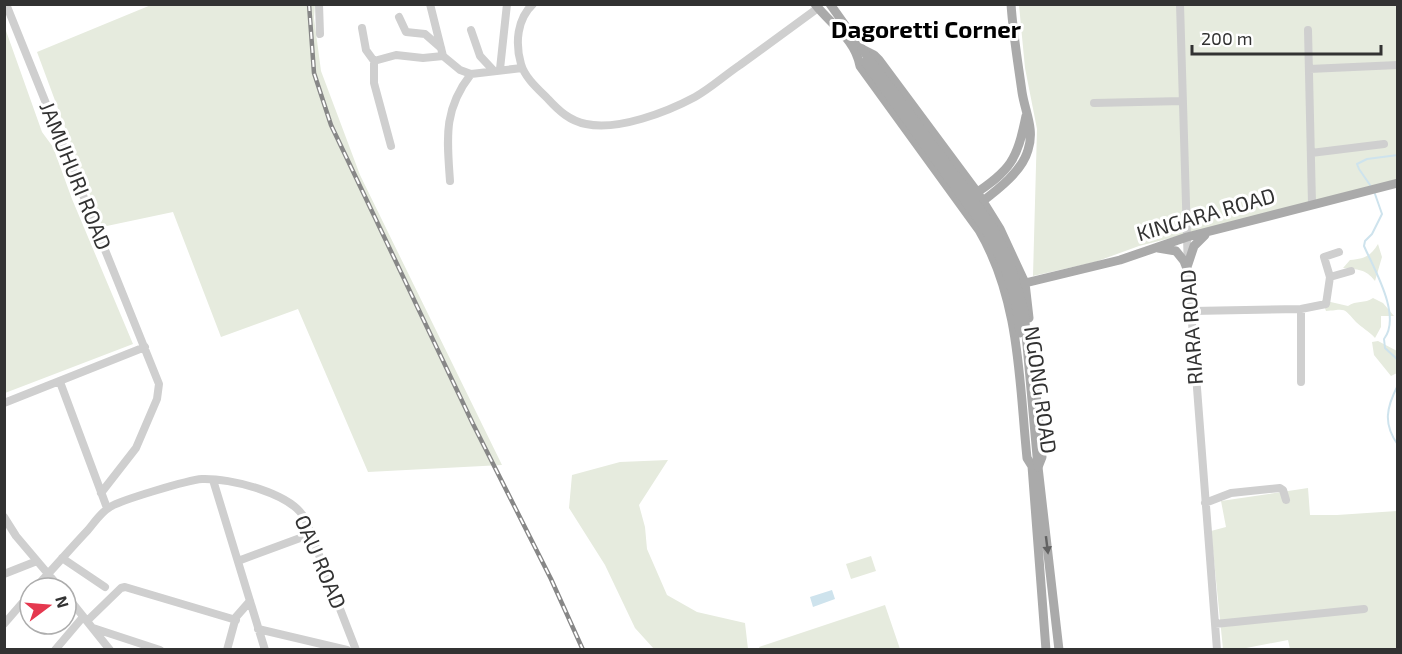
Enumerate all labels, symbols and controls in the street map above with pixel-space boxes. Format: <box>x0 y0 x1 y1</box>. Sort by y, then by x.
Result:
district label: Dagoretti Corner <box>831 14 1022 43</box>
scale bar <box>1192 18 1381 56</box>
text: 200 m <box>1201 27 1253 49</box>
street label: JAMUHURI ROAD <box>35 98 118 253</box>
street label: KINGARA ROAD <box>1133 182 1278 245</box>
street label: RIARA ROAD <box>1174 269 1207 386</box>
street label: NGONG ROAD <box>1020 324 1063 455</box>
street label: OAU ROAD <box>290 511 352 612</box>
one-way arrow <box>1043 535 1052 554</box>
north arrow <box>18 576 78 636</box>
text: N <box>52 594 74 610</box>

